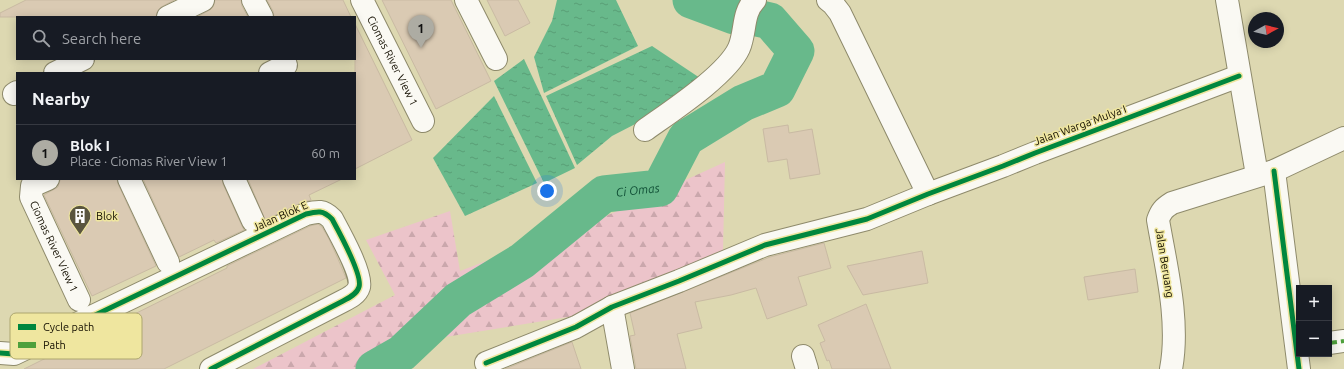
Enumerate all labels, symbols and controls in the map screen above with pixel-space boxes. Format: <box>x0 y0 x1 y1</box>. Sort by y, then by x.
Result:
north arrow <box>1248 12 1284 48</box>
street label: Ciomas River View 1 <box>365 13 421 107</box>
pin: 1 <box>408 15 434 48</box>
search box <box>16 16 356 60</box>
icon: search <box>30 27 52 49</box>
text: Search here <box>62 30 141 47</box>
text: Nearby <box>32 89 90 108</box>
street label: Jalan Warga Mulya I <box>1032 103 1128 147</box>
text: Blok I <box>70 137 110 154</box>
text: 1 <box>41 146 49 160</box>
text: 60 m <box>311 146 340 160</box>
text: Place · Ciomas River View 1 <box>70 154 228 168</box>
your location <box>537 181 557 201</box>
water label: Ci Omas <box>615 181 660 199</box>
street label: Ciomas River View 1 <box>28 199 80 294</box>
street label: Jalan Blok E <box>251 199 309 233</box>
building icon: Blok <box>67 203 93 236</box>
place label: Blok <box>96 210 118 222</box>
street label: Jalan Beruang <box>1154 227 1176 299</box>
map controls <box>1296 285 1332 357</box>
button: + <box>1296 285 1332 321</box>
legend <box>10 313 142 359</box>
text: Cycle path <box>43 321 94 333</box>
button: − <box>1296 321 1332 357</box>
text: Path <box>43 339 66 351</box>

